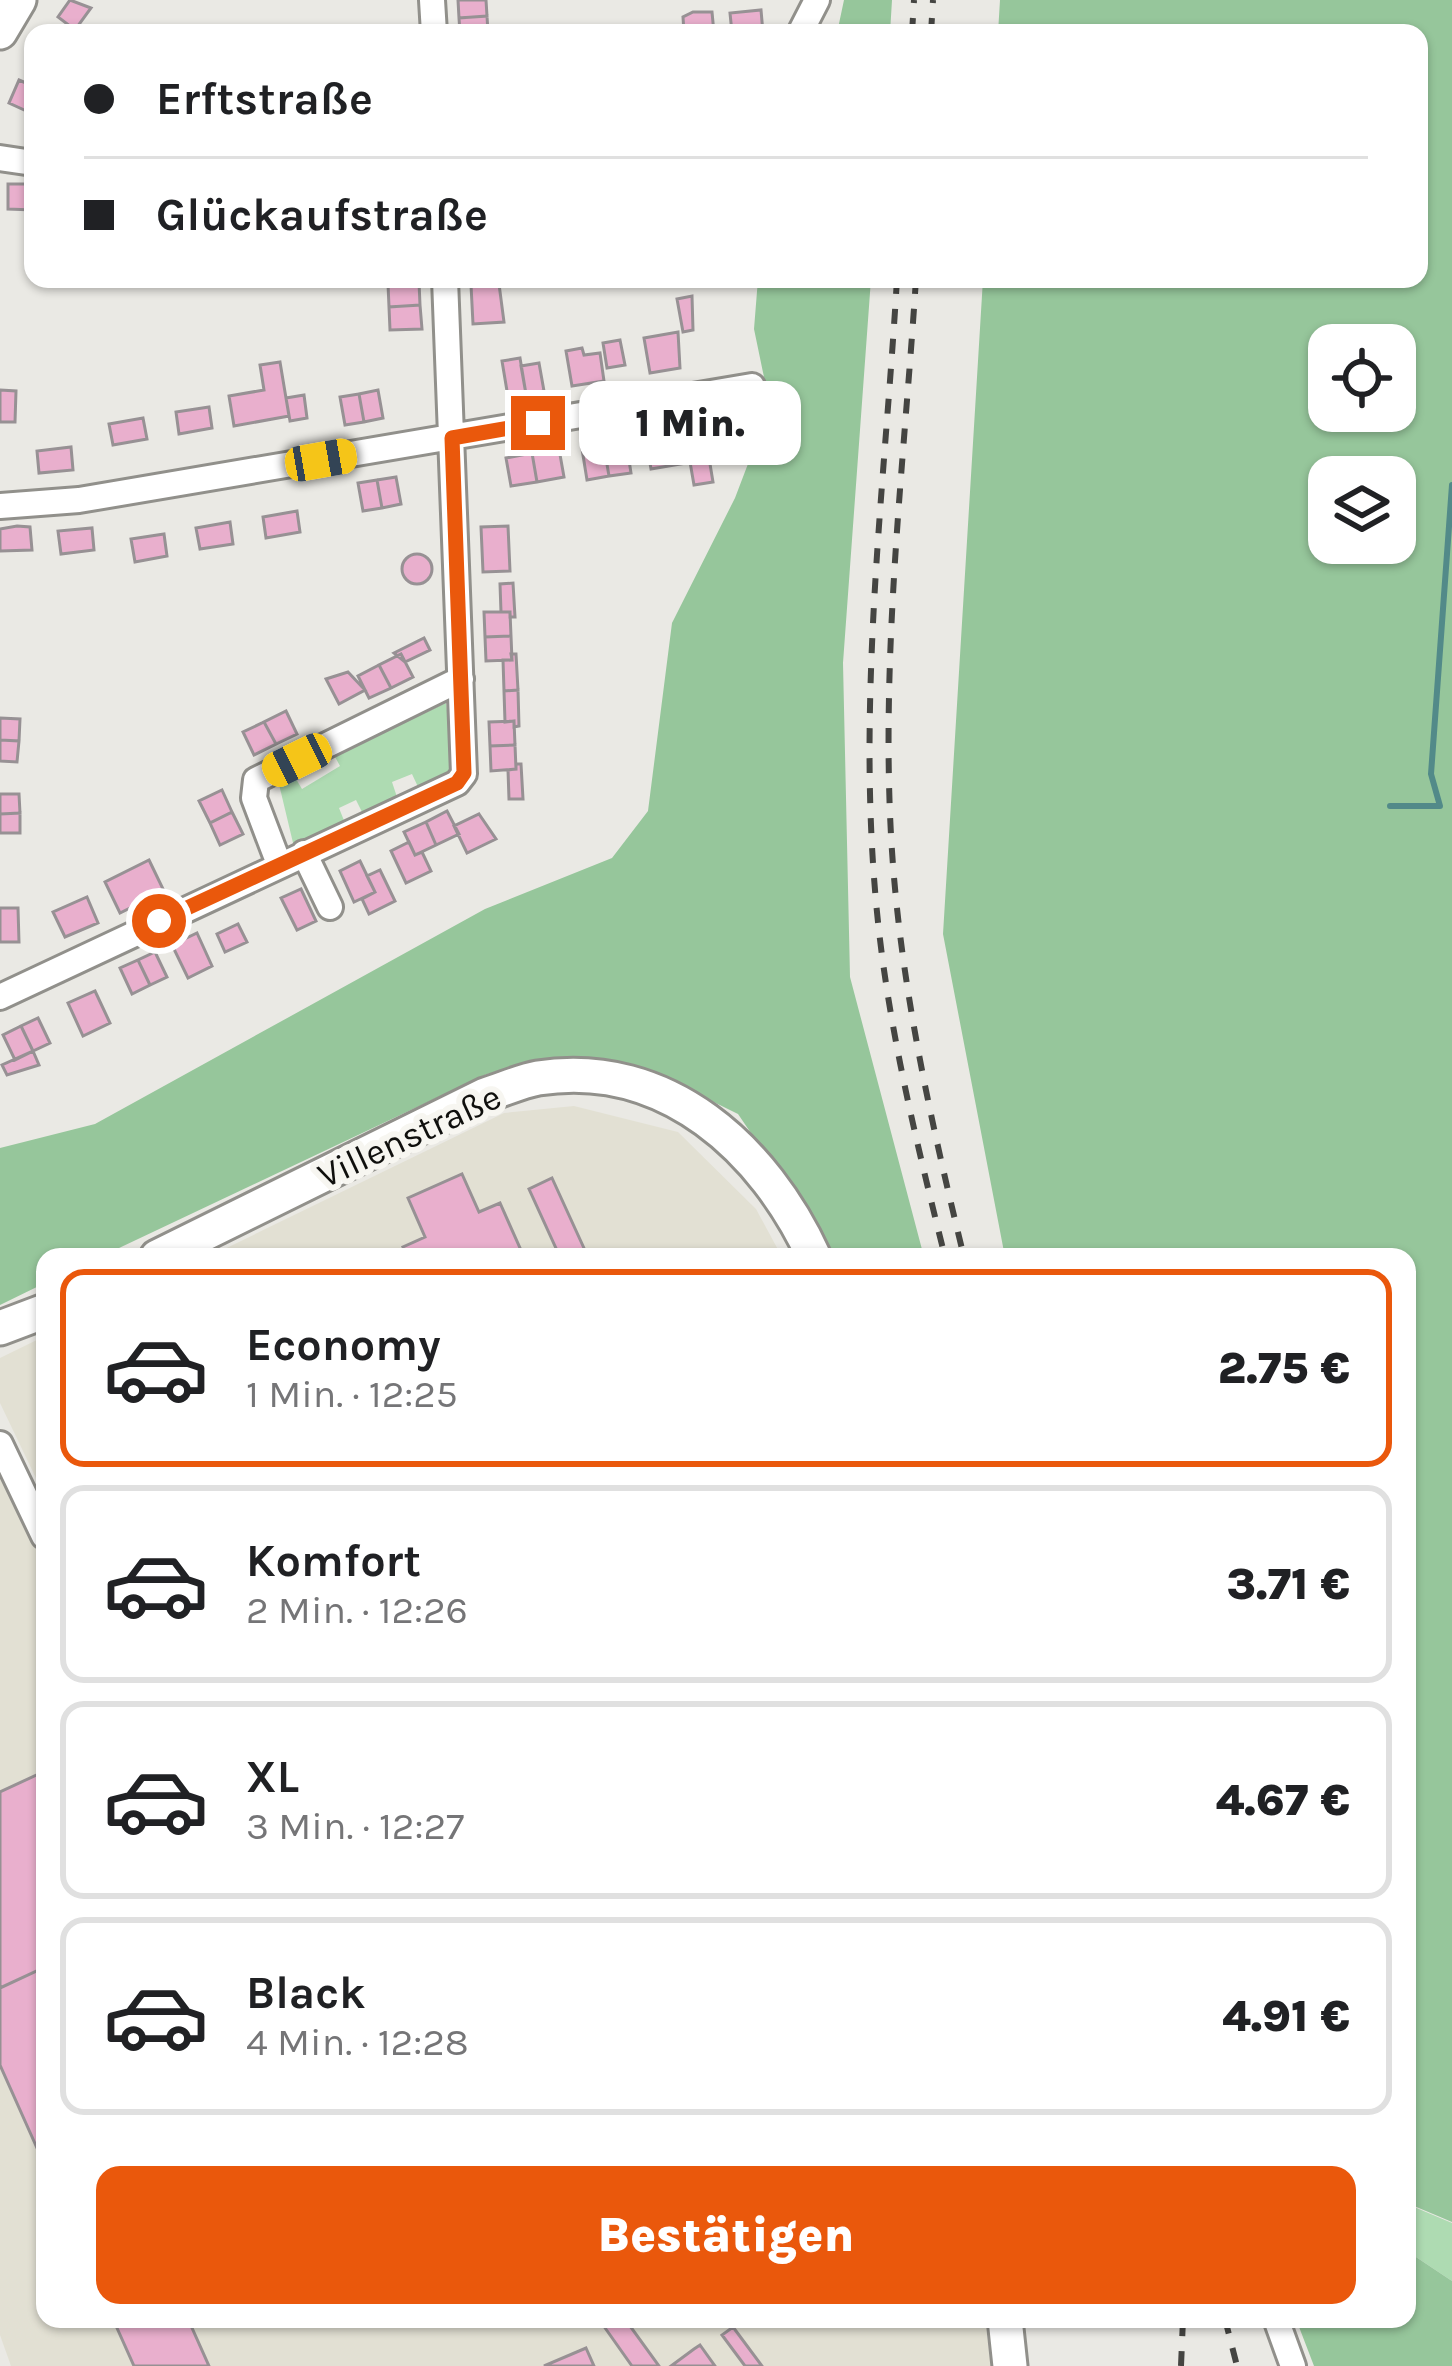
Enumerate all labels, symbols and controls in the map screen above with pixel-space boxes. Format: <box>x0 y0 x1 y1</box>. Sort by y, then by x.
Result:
text: Erftstraße <box>156 73 373 125</box>
text: Glückaufstraße <box>156 189 488 241</box>
map controls <box>1308 324 1416 564</box>
button: locate <box>1308 324 1416 432</box>
callout: 1 Min. <box>580 381 802 465</box>
route end <box>511 396 565 450</box>
text: 1 Min. <box>635 400 745 446</box>
car <box>282 436 360 484</box>
button: layers <box>1308 456 1416 564</box>
car <box>257 728 337 792</box>
route start <box>132 894 186 948</box>
street label: Villenstraße <box>311 1075 508 1197</box>
icon: car <box>102 1314 210 1422</box>
text: Economy <box>246 1319 441 1371</box>
text: 2.75 € <box>1218 1342 1350 1394</box>
text: 1 Min. · 12:25 <box>246 1371 458 1417</box>
icon: car <box>102 1530 210 1638</box>
text: Komfort <box>246 1535 421 1587</box>
text: 3.71 € <box>1227 1558 1350 1610</box>
text: 2 Min. · 12:26 <box>246 1587 468 1633</box>
icon: car <box>102 1746 210 1854</box>
text: XL <box>246 1751 299 1803</box>
text: 4.67 € <box>1216 1774 1350 1826</box>
text: 3 Min. · 12:27 <box>246 1803 464 1849</box>
icon: car <box>102 1962 210 2070</box>
text: Black <box>246 1967 366 2019</box>
text: 4.91 € <box>1222 1990 1350 2042</box>
text: 4 Min. · 12:28 <box>246 2019 469 2065</box>
button: Bestätigen <box>96 2166 1356 2304</box>

